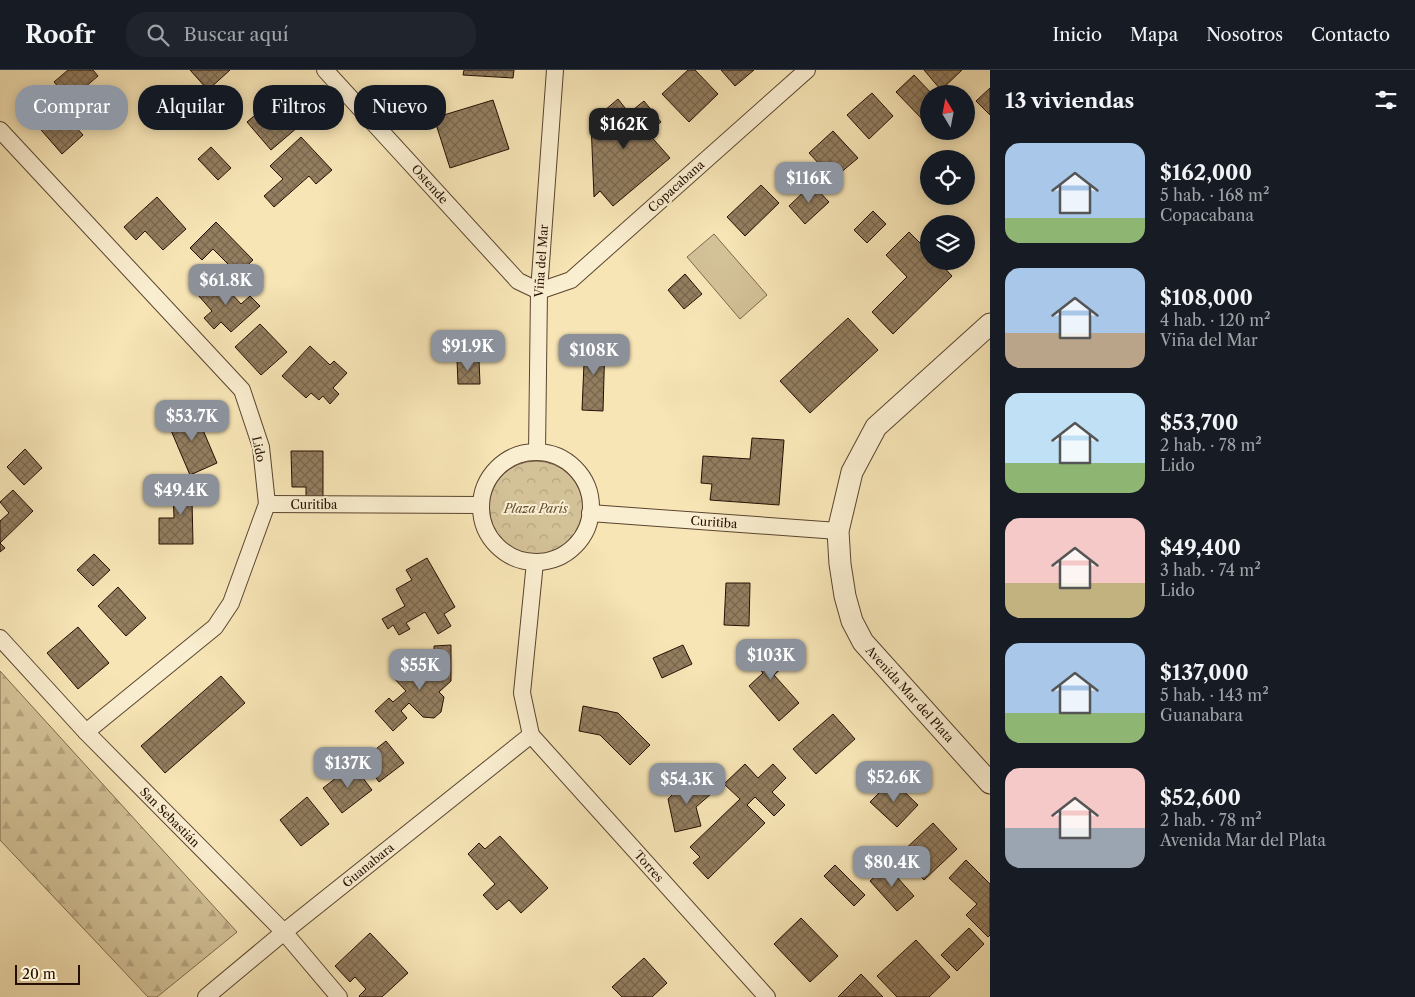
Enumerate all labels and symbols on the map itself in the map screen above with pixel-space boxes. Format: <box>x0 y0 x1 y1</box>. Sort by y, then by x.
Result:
north arrow <box>920 85 975 140</box>
pin: $162K <box>589 108 659 150</box>
street label: Copacabana <box>645 156 708 215</box>
street label: Ostende <box>408 161 452 207</box>
pin: $116K <box>774 162 844 204</box>
street label: Viña del Mar <box>531 224 551 299</box>
pin: $61.8K <box>185 264 267 306</box>
pin: $91.9K <box>427 330 509 372</box>
pin: $108K <box>559 334 629 376</box>
pin: $53.7K <box>151 400 233 442</box>
street label: Lido <box>249 435 269 463</box>
pin: $49.4K <box>140 474 222 516</box>
street label: Curitiba <box>291 497 338 512</box>
park label: Plaza París <box>503 501 569 516</box>
street label: Curitiba <box>690 513 739 531</box>
pin: $103K <box>736 638 806 681</box>
street label: Avenida Mar del Plata <box>862 642 958 746</box>
pin: $55K <box>390 648 450 691</box>
pin: $137K <box>313 746 383 789</box>
pin: $52.6K <box>853 760 935 803</box>
pin: $54.3K <box>646 762 728 805</box>
street label: San Sebastián <box>137 784 203 850</box>
street label: Guanabara <box>339 839 397 890</box>
pin: $80.4K <box>851 846 933 888</box>
street label: Torres <box>631 847 667 885</box>
scale bar <box>15 962 80 985</box>

